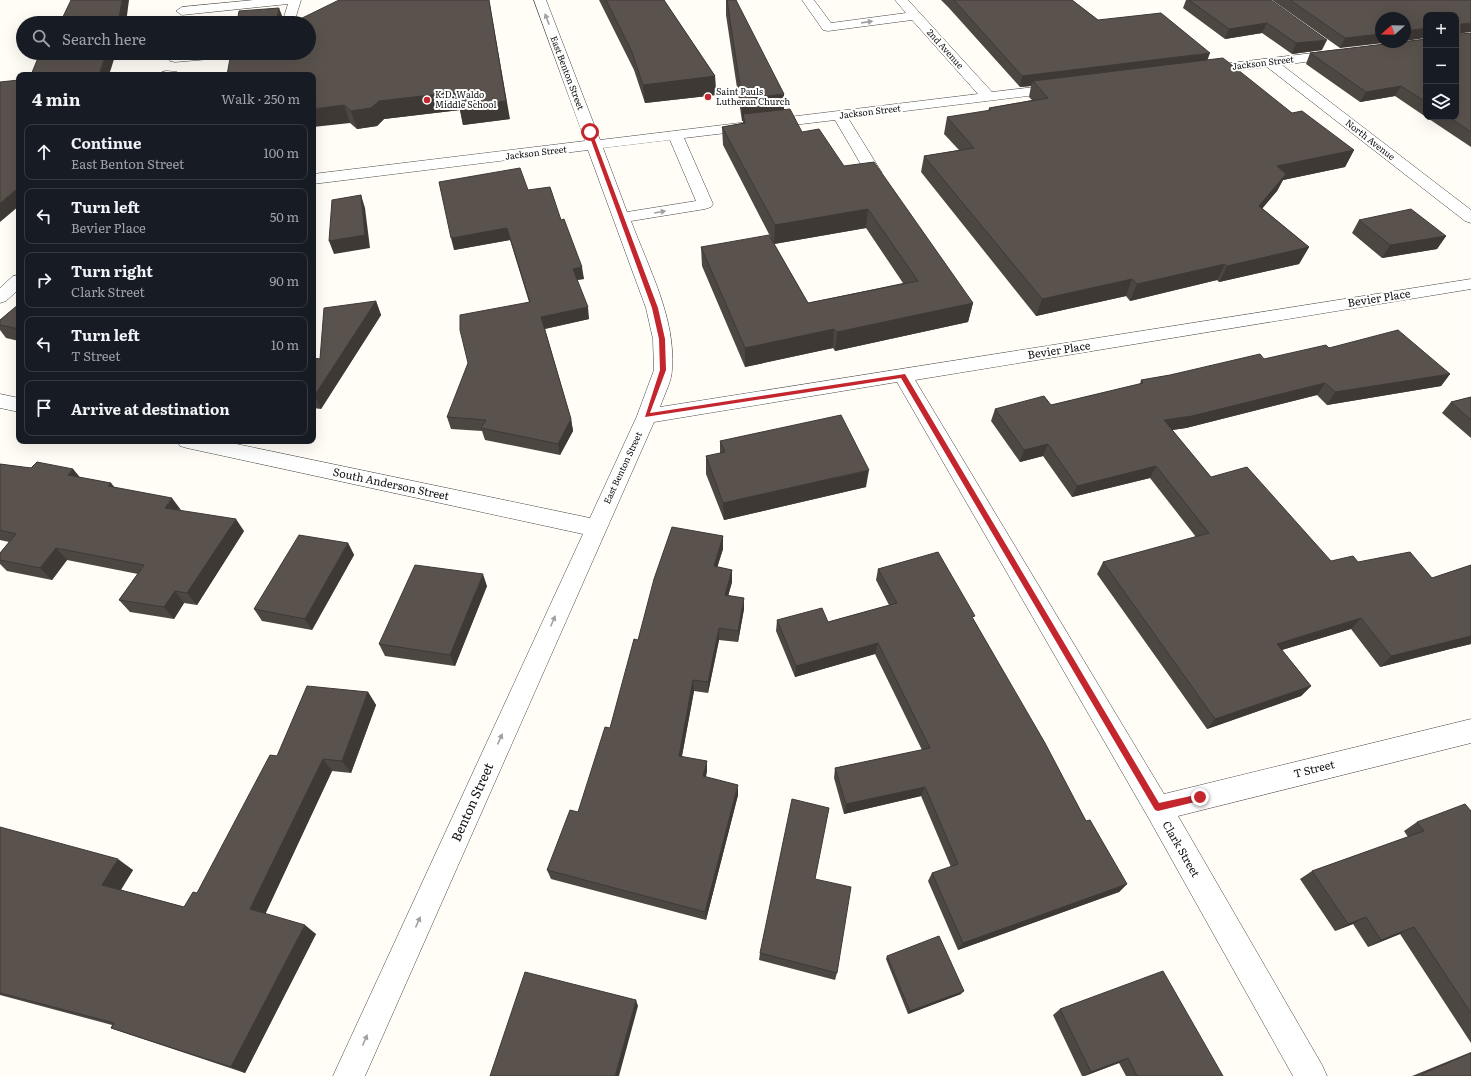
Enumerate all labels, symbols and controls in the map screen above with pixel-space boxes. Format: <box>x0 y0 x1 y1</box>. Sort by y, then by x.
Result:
one-way arrow <box>544 12 550 24</box>
north arrow <box>1375 12 1411 48</box>
map controls <box>1423 12 1459 120</box>
button: + <box>1423 12 1459 48</box>
search box <box>16 16 316 60</box>
one-way arrow <box>861 19 873 25</box>
street label: 2nd Avenue <box>924 25 968 72</box>
icon: search <box>30 27 52 49</box>
text: Search here <box>62 27 146 50</box>
street label: East Benton Street <box>547 34 589 112</box>
button: − <box>1423 48 1459 84</box>
street label: Jackson Street <box>1231 51 1295 73</box>
place label: Saint Pauls Lutheran Church <box>716 84 790 108</box>
button: layers <box>1423 84 1459 120</box>
text: 4 min <box>32 86 81 111</box>
place label: K.D. Waldo Middle School <box>435 87 496 111</box>
text: Walk · 250 m <box>221 89 300 108</box>
marker: Saint Pauls Lutheran Church <box>703 92 713 102</box>
marker: K.D. Waldo Middle School <box>422 95 432 105</box>
street label: Jackson Street <box>838 100 902 122</box>
street label: North Avenue <box>1343 115 1399 163</box>
route start <box>581 123 599 141</box>
text: Continue <box>71 131 141 154</box>
icon: ahead <box>33 141 55 163</box>
street label: Jackson Street <box>504 141 568 163</box>
text: 100 m <box>263 143 299 162</box>
text: East Benton Street <box>71 154 184 173</box>
text: Turn left <box>71 195 140 218</box>
icon: left <box>33 205 55 227</box>
text: 50 m <box>270 207 299 226</box>
one-way arrow <box>654 208 666 214</box>
text: Bevier Place <box>71 218 146 237</box>
text: Turn right <box>71 259 153 282</box>
icon: right <box>33 269 55 291</box>
text: 90 m <box>269 271 299 290</box>
text: Clark Street <box>71 282 145 301</box>
street label: Bevier Place <box>1346 284 1412 310</box>
text: Turn left <box>71 323 140 346</box>
icon: left <box>33 333 55 355</box>
text: 10 m <box>271 335 299 354</box>
street label: Bevier Place <box>1026 336 1092 362</box>
text: T Street <box>71 346 120 365</box>
icon: arrive <box>33 397 55 419</box>
text: Arrive at destination <box>71 397 230 420</box>
street label: East Benton Street <box>599 429 645 506</box>
street label: South Anderson Street <box>332 463 451 503</box>
one-way arrow <box>550 615 556 626</box>
one-way arrow <box>497 734 503 745</box>
street label: T Street <box>1292 755 1337 781</box>
street label: Benton Street <box>446 759 498 844</box>
route end <box>1191 788 1209 806</box>
street label: Clark Street <box>1159 817 1205 880</box>
one-way arrow <box>415 916 421 927</box>
one-way arrow <box>362 1035 368 1046</box>

